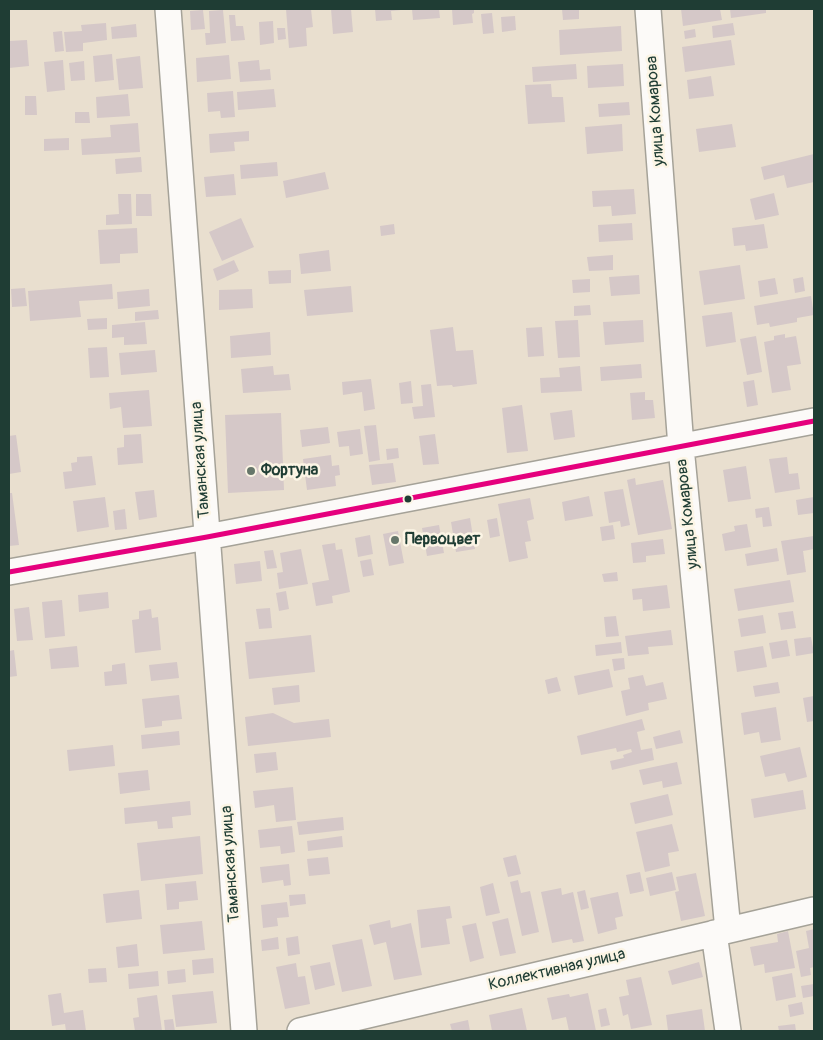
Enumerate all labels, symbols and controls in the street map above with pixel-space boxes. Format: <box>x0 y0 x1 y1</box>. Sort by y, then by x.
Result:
street label: улица Комарова <box>643 55 669 167</box>
street label: Таманская улица <box>187 401 215 519</box>
street label: улица Комарова <box>673 458 703 570</box>
place label: Фортуна <box>261 461 318 481</box>
marker: Фортуна <box>245 465 257 477</box>
unlabelled marker <box>403 494 413 504</box>
place label: Первоцвет <box>405 530 480 550</box>
marker: Первоцвет <box>389 534 401 546</box>
street label: Таманская улица <box>217 805 245 923</box>
street label: Коллективная улица <box>487 945 627 995</box>

